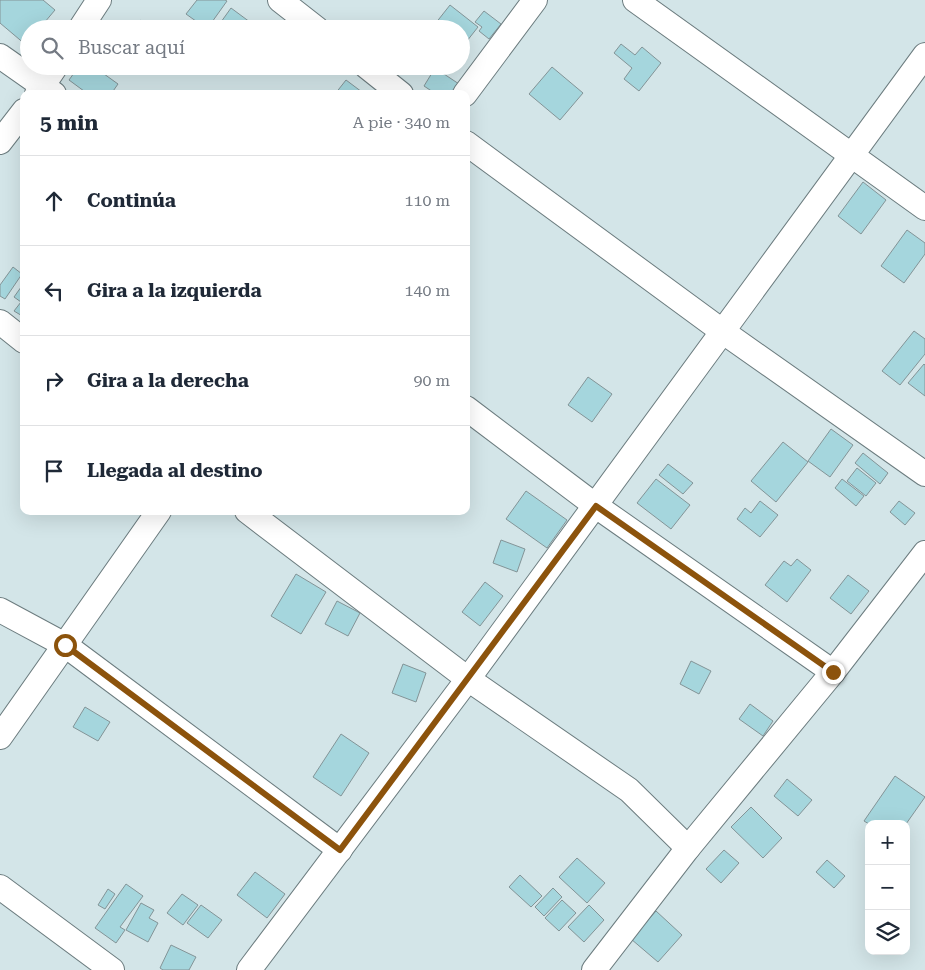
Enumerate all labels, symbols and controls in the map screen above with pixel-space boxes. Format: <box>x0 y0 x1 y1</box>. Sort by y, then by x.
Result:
search box <box>20 20 470 75</box>
icon: search <box>38 34 66 62</box>
text: Buscar aquí <box>78 36 185 59</box>
text: 5 min <box>40 111 98 135</box>
text: A pie · 340 m <box>353 113 450 132</box>
icon: ahead <box>40 187 68 215</box>
text: Continúa <box>87 189 176 212</box>
text: 110 m <box>404 191 450 210</box>
icon: left <box>40 277 68 305</box>
text: Gira a la izquierda <box>87 279 262 302</box>
text: 140 m <box>404 281 450 300</box>
icon: right <box>40 367 68 395</box>
text: Gira a la derecha <box>87 369 249 392</box>
text: 90 m <box>413 371 450 390</box>
icon: arrive <box>40 457 68 485</box>
text: Llegada al destino <box>87 459 263 482</box>
route start <box>54 634 77 657</box>
route end <box>822 661 845 684</box>
map controls <box>865 820 910 955</box>
button: + <box>865 820 910 865</box>
button: − <box>865 865 910 910</box>
button: layers <box>865 910 910 955</box>

